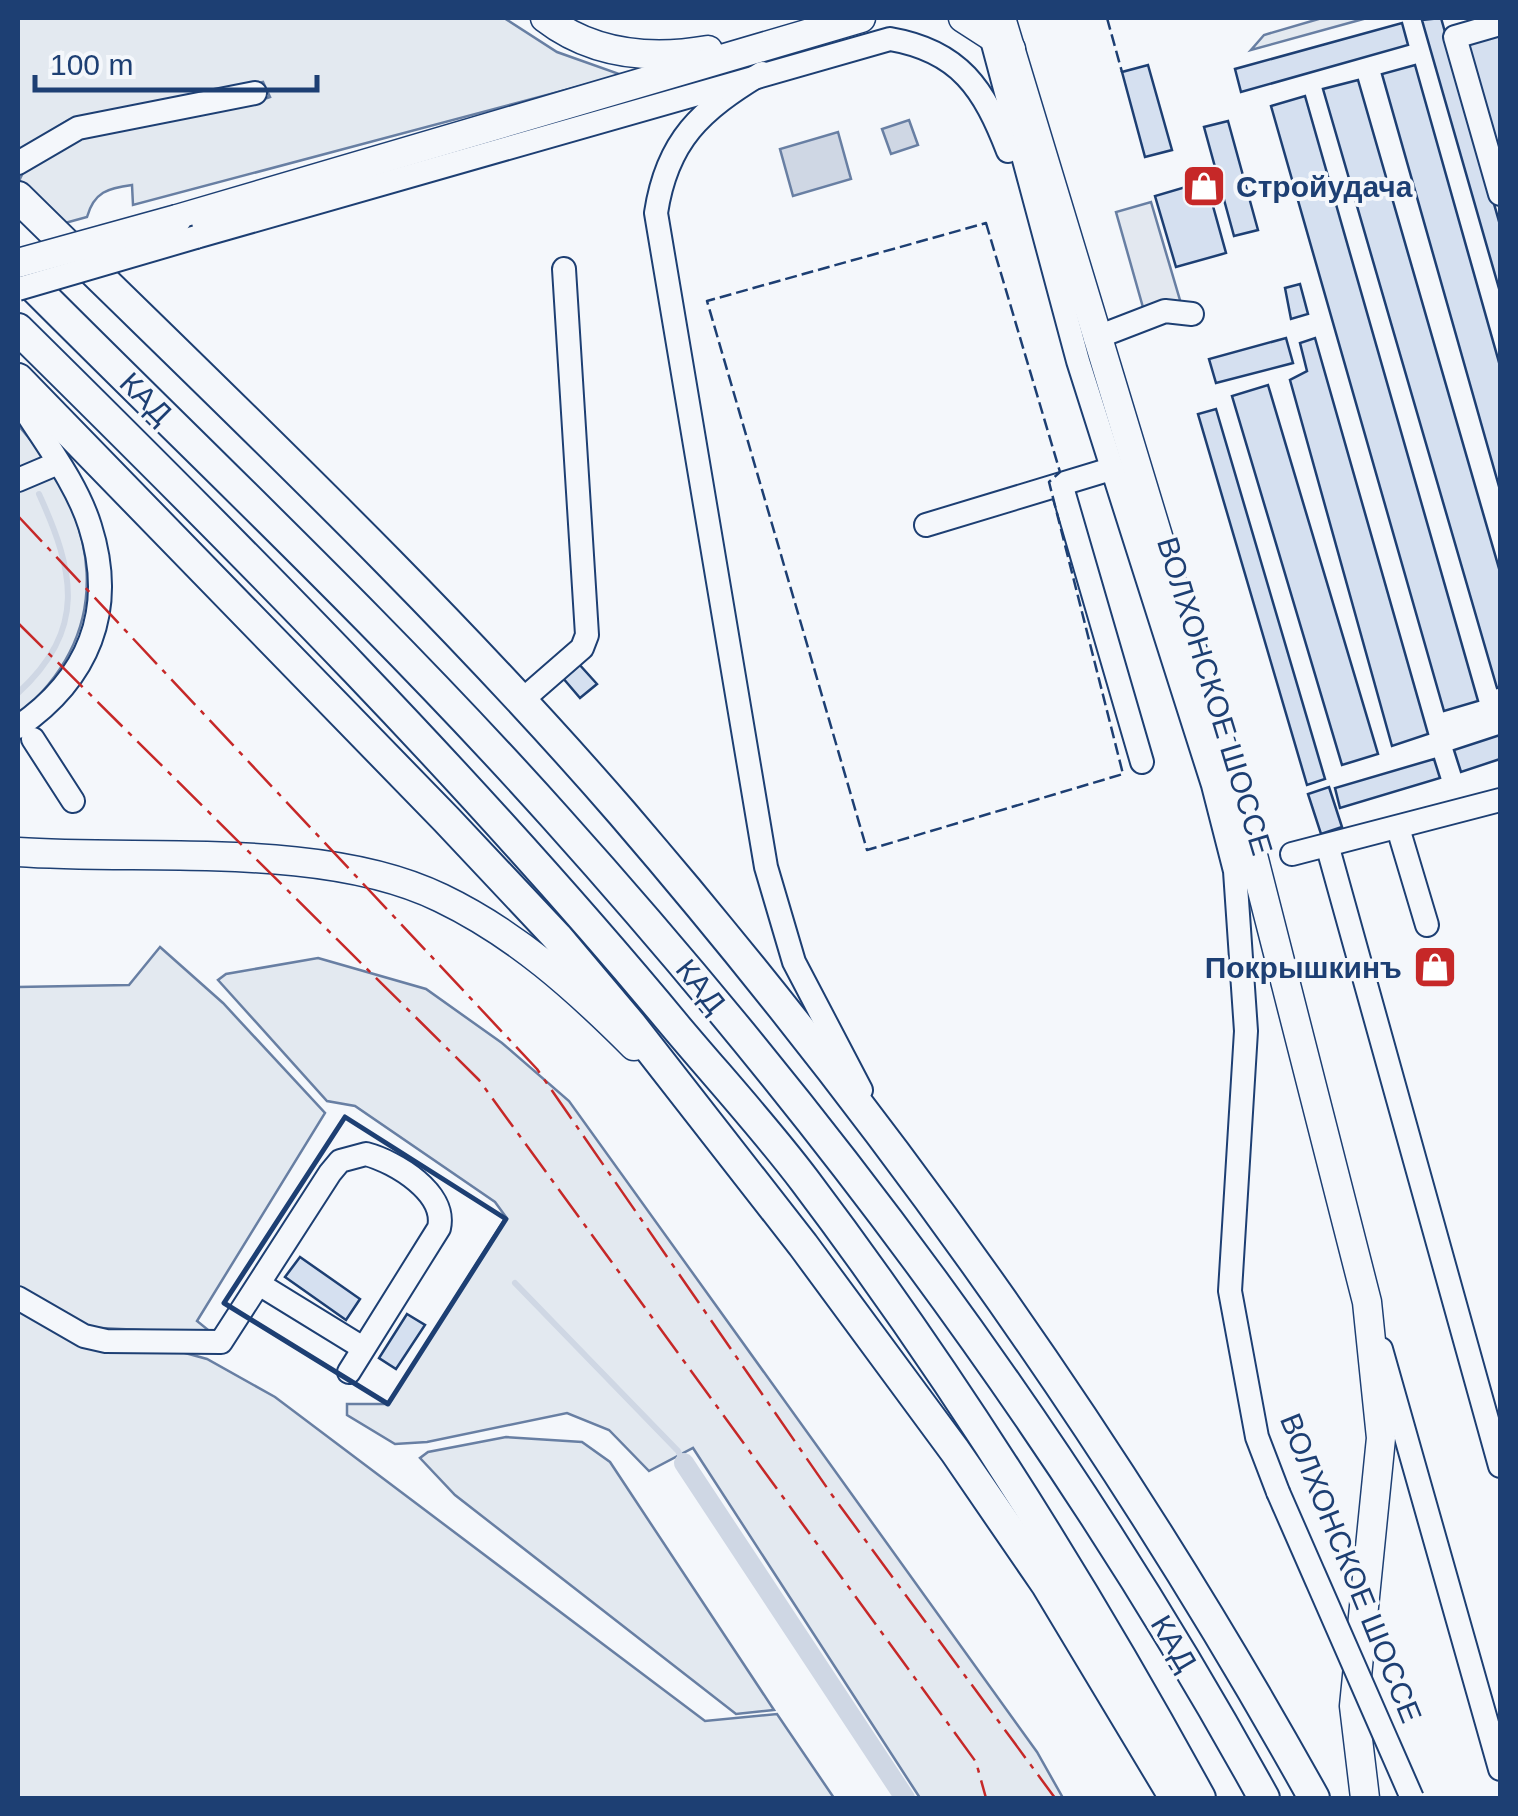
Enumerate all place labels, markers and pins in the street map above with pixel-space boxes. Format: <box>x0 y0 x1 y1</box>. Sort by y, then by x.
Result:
shop icon: Стройудача <box>1181 163 1227 209</box>
place label: Стройудача <box>1236 170 1413 203</box>
shop icon: Покрышкинъ <box>1412 944 1458 990</box>
place label: Покрышкинъ <box>1205 951 1402 984</box>

